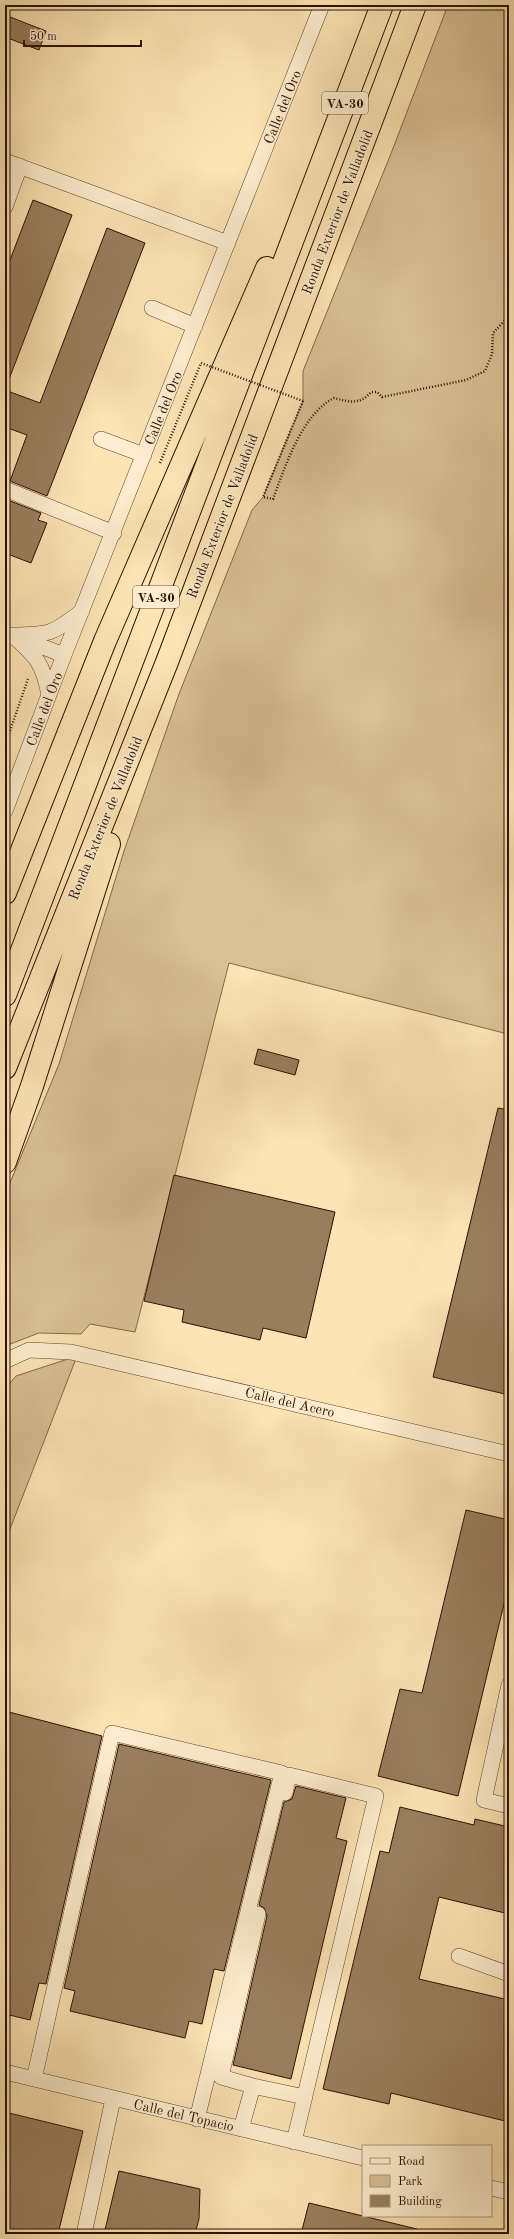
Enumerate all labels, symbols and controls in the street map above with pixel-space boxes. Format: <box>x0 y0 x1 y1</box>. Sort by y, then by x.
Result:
scale bar <box>24 22 141 48</box>
text: 50 m <box>30 30 57 43</box>
street label: Calle del Oro <box>262 68 304 146</box>
road number: VA-30 <box>322 92 368 114</box>
street label: Ronda Exterior de Valladolid <box>300 128 376 297</box>
street label: Calle del Oro <box>143 369 185 447</box>
street label: Ronda Exterior de Valladolid <box>185 432 261 601</box>
road number: VA-30 <box>133 586 179 608</box>
street label: Calle del Oro <box>24 670 65 748</box>
street label: Ronda Exterior de Valladolid <box>67 735 145 902</box>
street label: Calle del Acero <box>244 1386 336 1420</box>
street label: Calle del Topacio <box>132 2098 235 2134</box>
legend <box>362 2145 492 2217</box>
text: Road <box>398 2156 425 2168</box>
text: Park <box>398 2176 423 2188</box>
text: Building <box>398 2196 442 2208</box>

